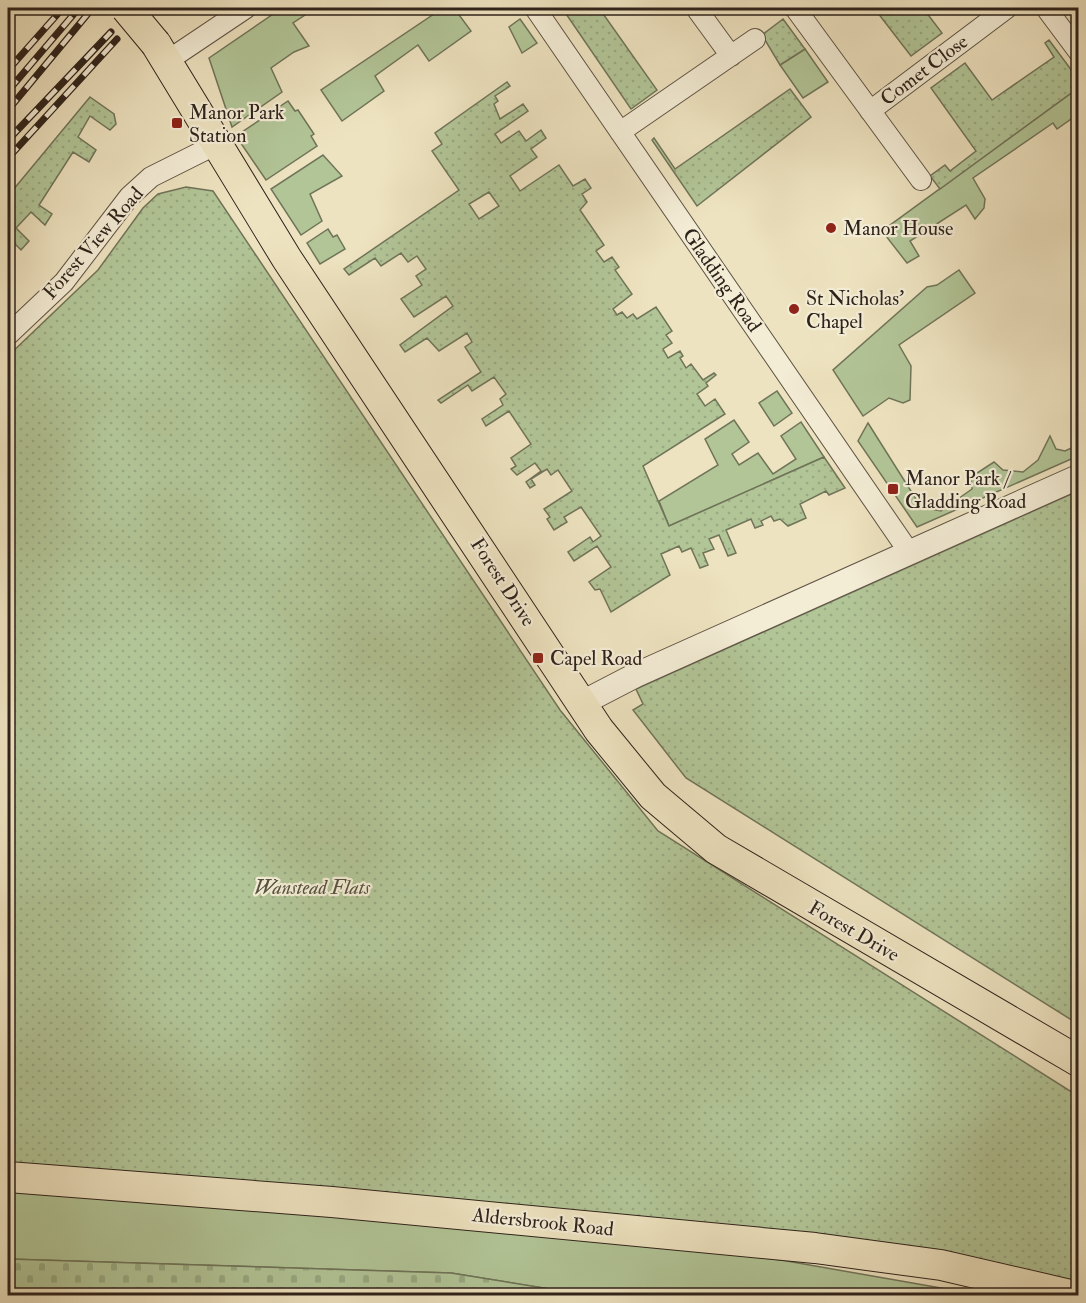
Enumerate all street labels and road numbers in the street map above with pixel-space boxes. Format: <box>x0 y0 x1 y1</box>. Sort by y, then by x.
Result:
street label: Comet Close <box>875 29 973 111</box>
street label: Forest View Road <box>37 181 149 304</box>
street label: Gladding Road <box>677 223 767 337</box>
street label: Forest Drive <box>465 533 541 631</box>
street label: Forest Drive <box>804 895 904 967</box>
street label: Aldersbrook Road <box>470 1202 615 1242</box>

